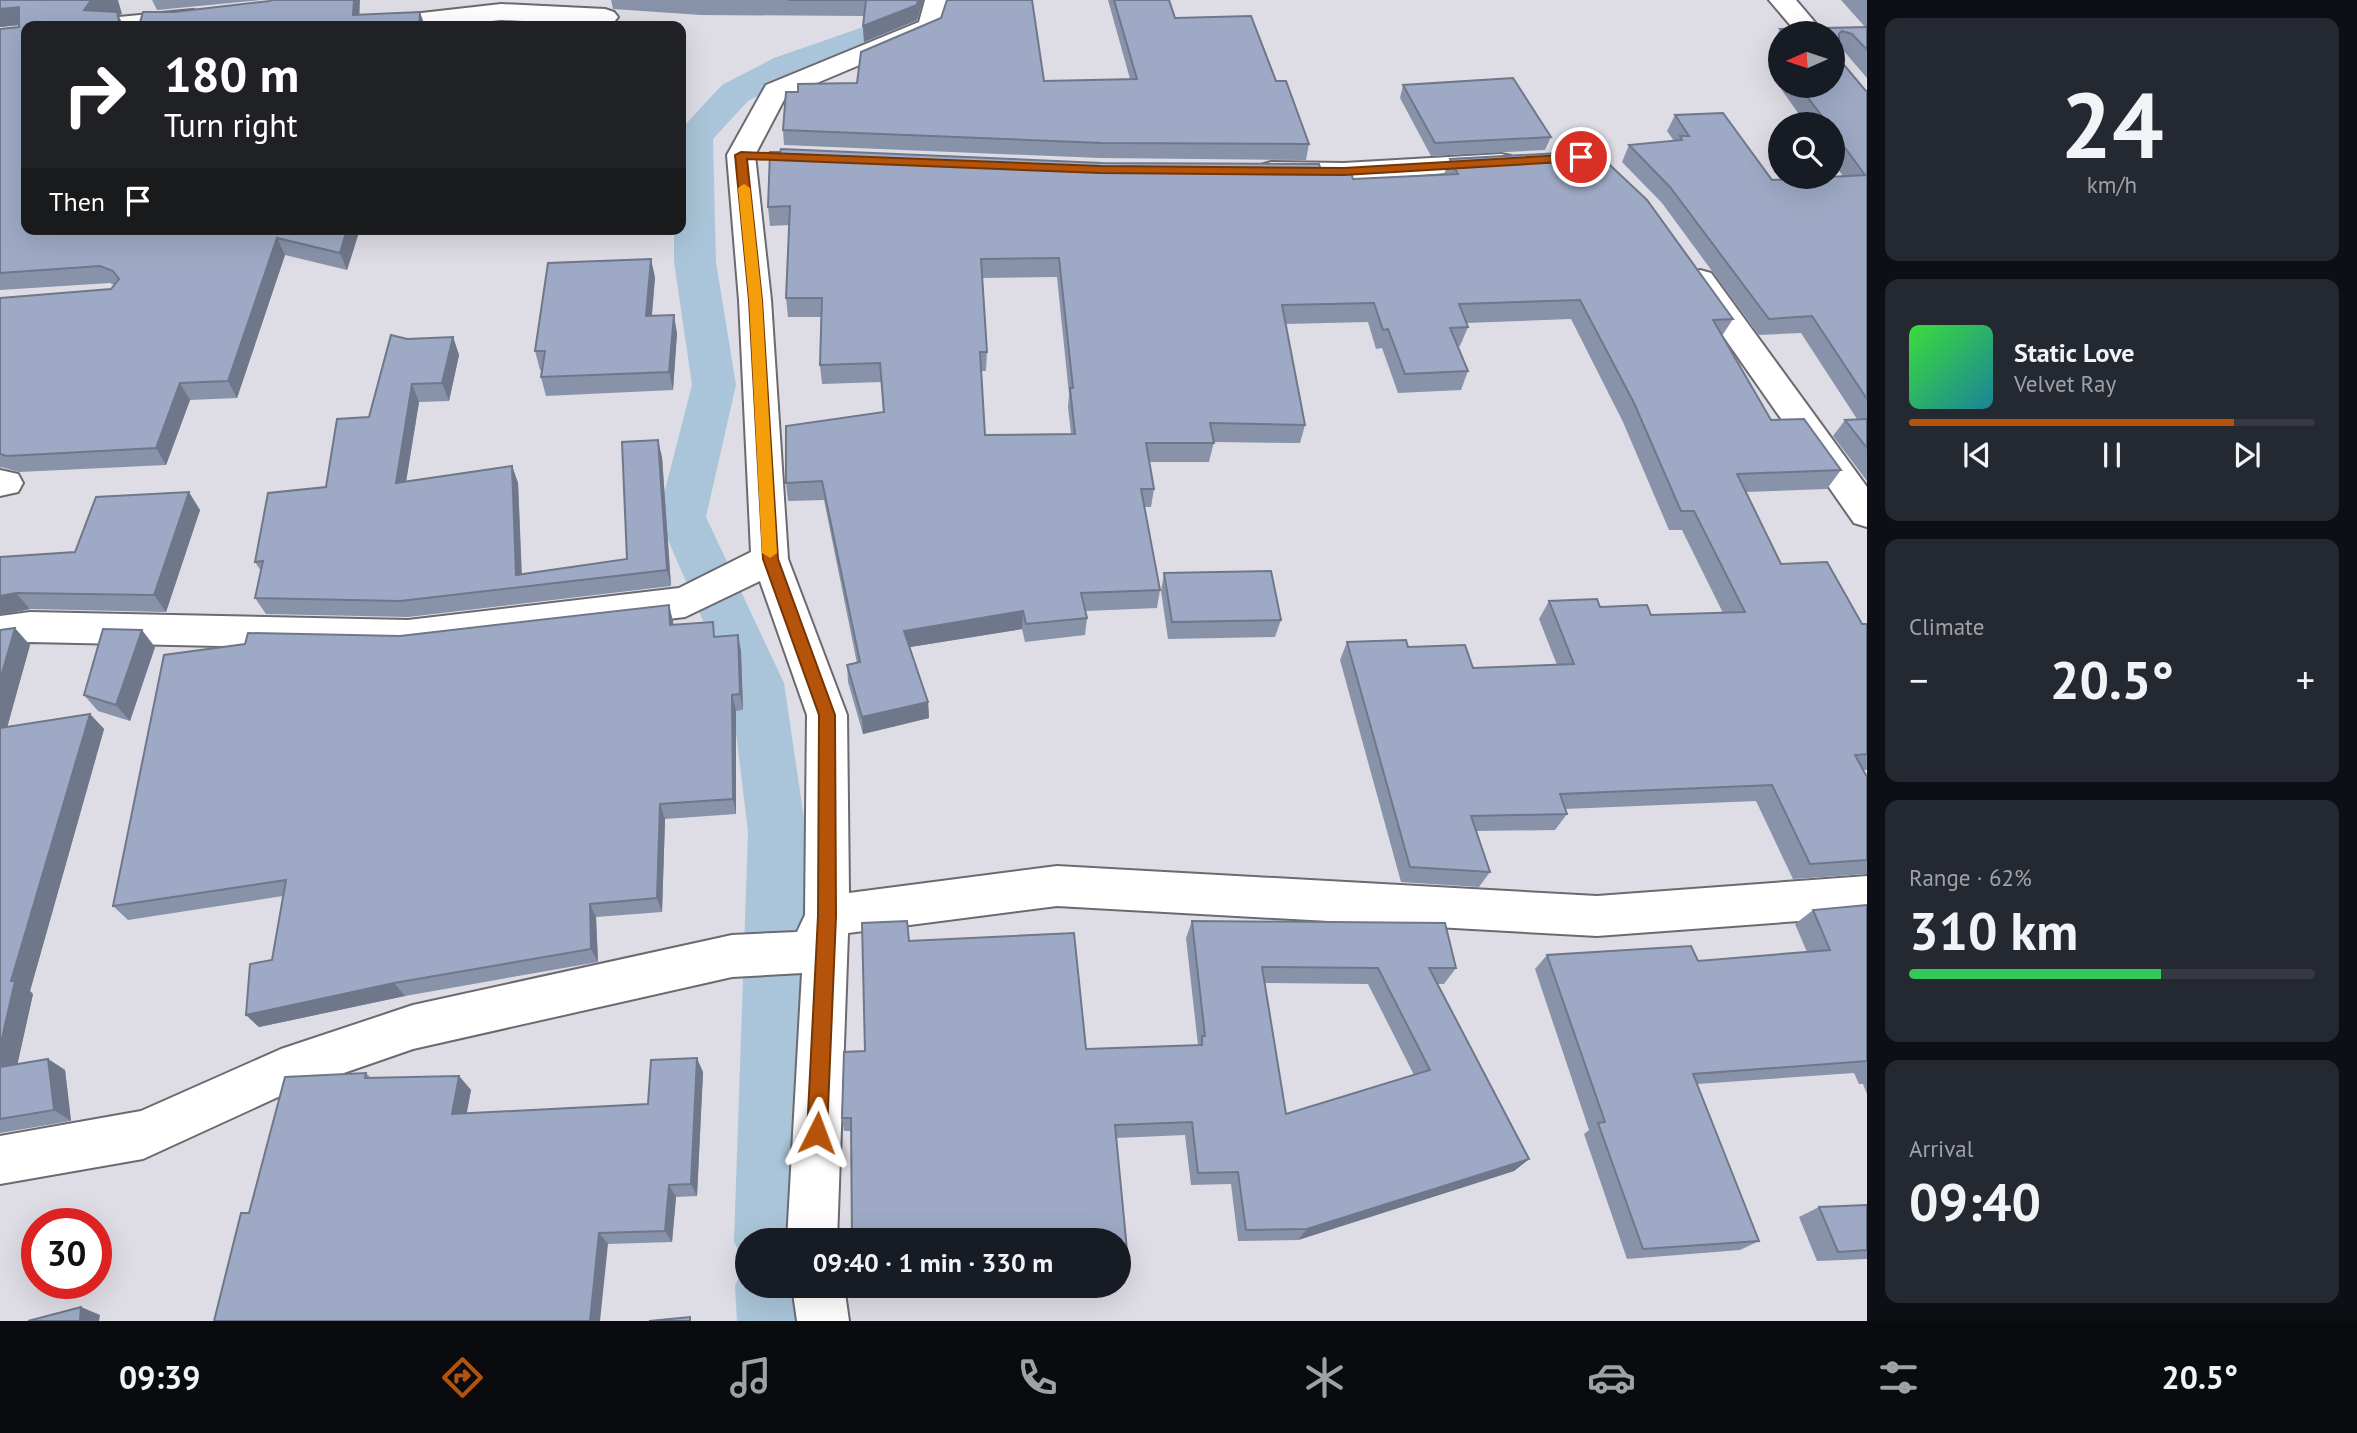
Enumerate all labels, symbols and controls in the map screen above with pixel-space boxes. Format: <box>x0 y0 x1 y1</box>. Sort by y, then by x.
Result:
north arrow <box>1768 21 1844 98</box>
map controls <box>1768 21 1845 189</box>
text: 180 m <box>164 42 299 106</box>
icon: right <box>49 49 140 140</box>
text: 24 <box>2060 65 2164 183</box>
text: Turn right <box>164 104 298 146</box>
button: search <box>1768 112 1845 189</box>
pin <box>1551 127 1611 187</box>
icon: arrive <box>1562 138 1600 176</box>
text: km/h <box>2087 170 2137 199</box>
icon: arrive <box>119 182 157 220</box>
text: Then <box>49 185 105 218</box>
text: Static Love <box>2014 336 2135 369</box>
text: Velvet Ray <box>2014 369 2116 398</box>
icon: previous <box>1958 436 1996 474</box>
icon: pause <box>2093 436 2131 474</box>
icon: next <box>2228 436 2266 474</box>
text: Climate <box>1909 612 1984 641</box>
text: 20.5° <box>2050 646 2174 713</box>
text: − <box>1909 655 1928 704</box>
text: + <box>2296 655 2315 704</box>
text: Range · 62% <box>1909 863 2032 892</box>
text: 310 km <box>1909 897 2078 964</box>
position arrow <box>780 1096 854 1170</box>
text: Arrival <box>1909 1134 1973 1163</box>
text: 09:40 <box>1909 1168 2041 1235</box>
speed limit sign: 30 <box>21 1208 112 1299</box>
text: 09:40 · 1 min · 330 m <box>813 1246 1053 1279</box>
icon: directions <box>438 1353 487 1402</box>
icon: music <box>726 1353 775 1402</box>
icon: phone <box>1013 1353 1062 1402</box>
icon: climate <box>1300 1353 1349 1402</box>
icon: car <box>1587 1353 1636 1402</box>
icon: filters <box>1874 1353 1923 1402</box>
text: 09:39 <box>119 1356 200 1398</box>
text: 20.5° <box>2162 1356 2238 1398</box>

